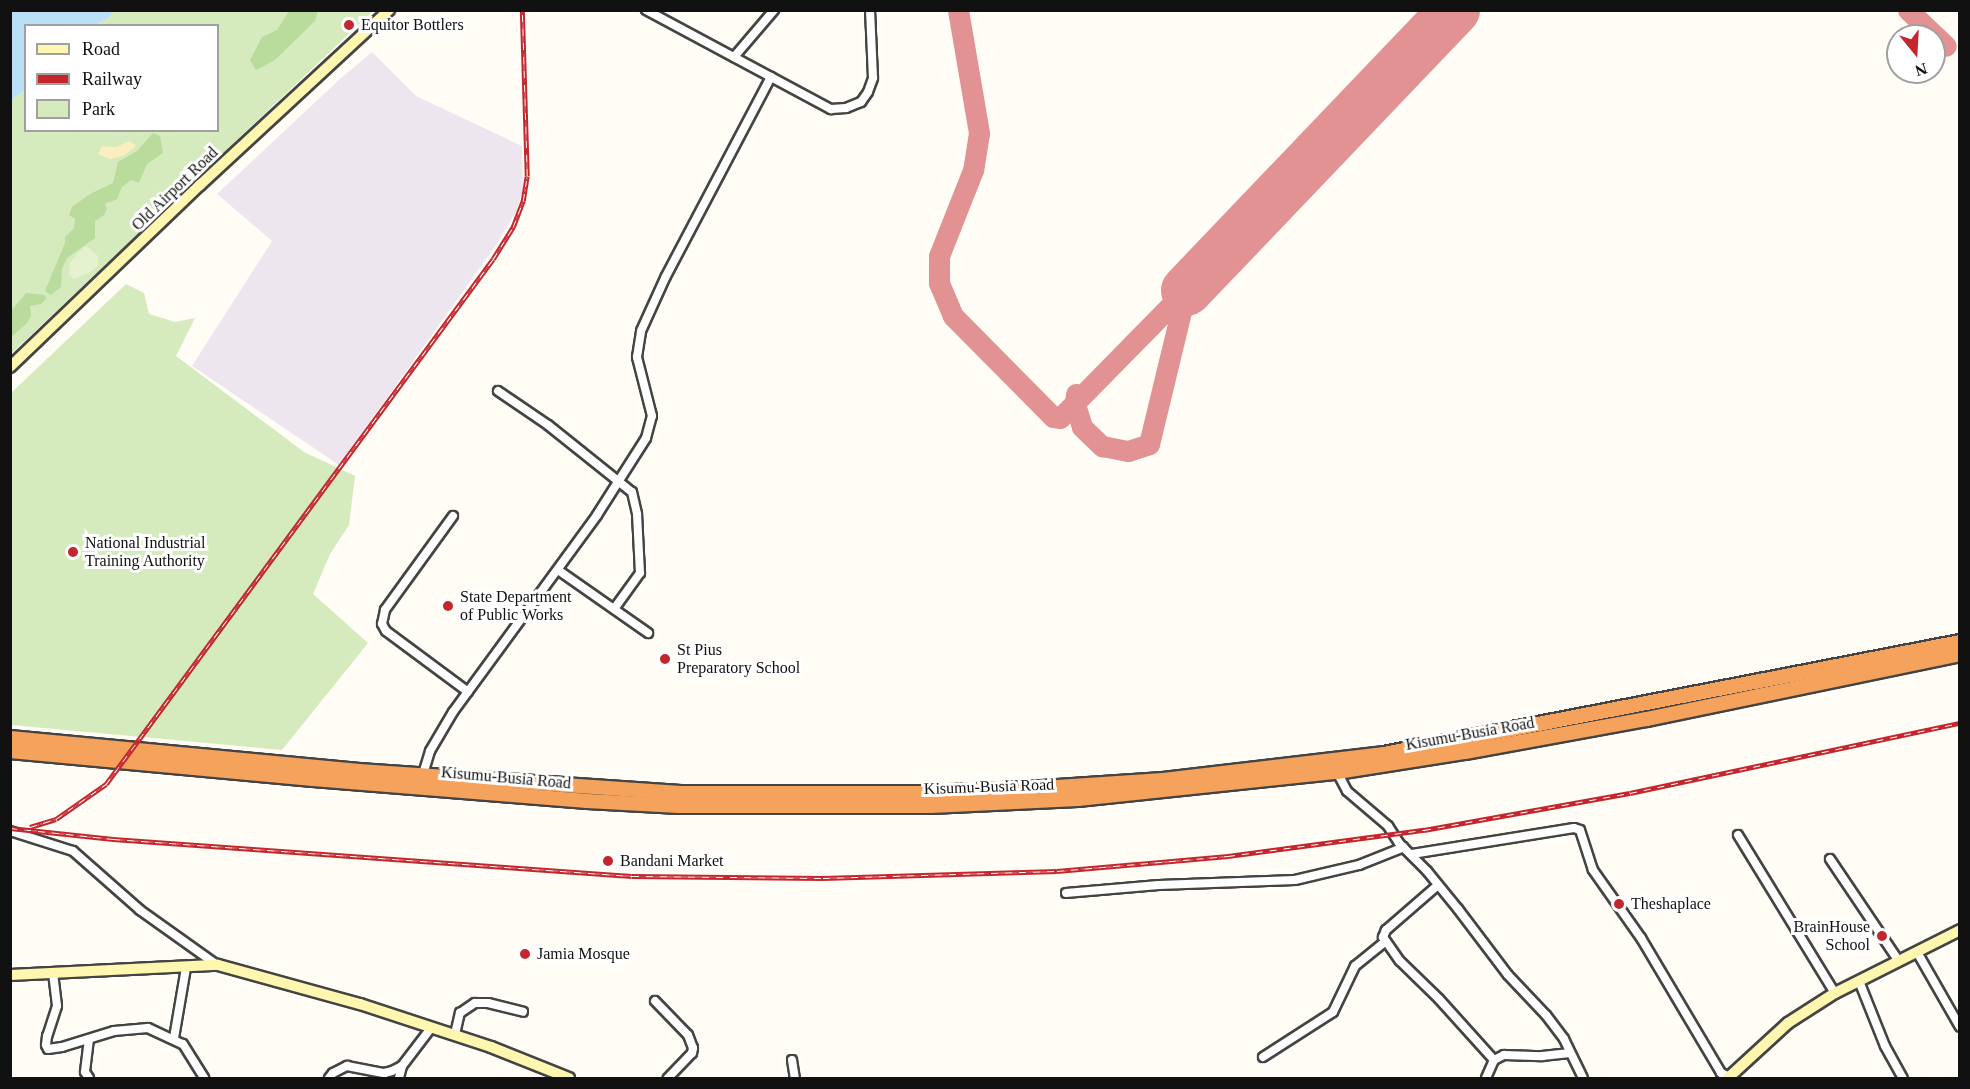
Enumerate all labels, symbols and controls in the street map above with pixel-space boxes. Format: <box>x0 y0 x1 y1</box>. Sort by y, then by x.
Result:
place label: Equitor Bottlers <box>361 15 464 35</box>
marker: Equitor Bottlers <box>342 18 356 32</box>
legend <box>24 24 219 132</box>
north arrow <box>1886 24 1946 84</box>
text: Road <box>82 39 120 59</box>
text: N <box>1913 60 1929 80</box>
text: Railway <box>82 69 142 89</box>
text: Park <box>82 99 115 119</box>
street label: Old Airport Road <box>128 143 222 235</box>
place label: National Industrial Training Authority <box>85 533 206 571</box>
marker: National Industrial Training Authority <box>66 545 80 559</box>
place label: State Department of Public Works <box>460 587 572 625</box>
marker: State Department of Public Works <box>441 599 455 613</box>
place label: St Pius Preparatory School <box>677 640 800 678</box>
marker: St Pius Preparatory School <box>658 652 672 666</box>
street label: Kisumu-Busia Road <box>1404 713 1536 755</box>
street label: Kisumu-Busia Road <box>440 763 572 793</box>
street label: Kisumu-Busia Road <box>924 775 1054 799</box>
place label: Bandani Market <box>620 851 724 871</box>
marker: Bandani Market <box>601 854 615 868</box>
place label: Theshaplace <box>1631 894 1711 914</box>
marker: Theshaplace <box>1612 897 1626 911</box>
place label: BrainHouse School <box>1794 917 1870 955</box>
marker: BrainHouse School <box>1875 929 1889 943</box>
place label: Jamia Mosque <box>537 944 630 964</box>
marker: Jamia Mosque <box>518 947 532 961</box>

